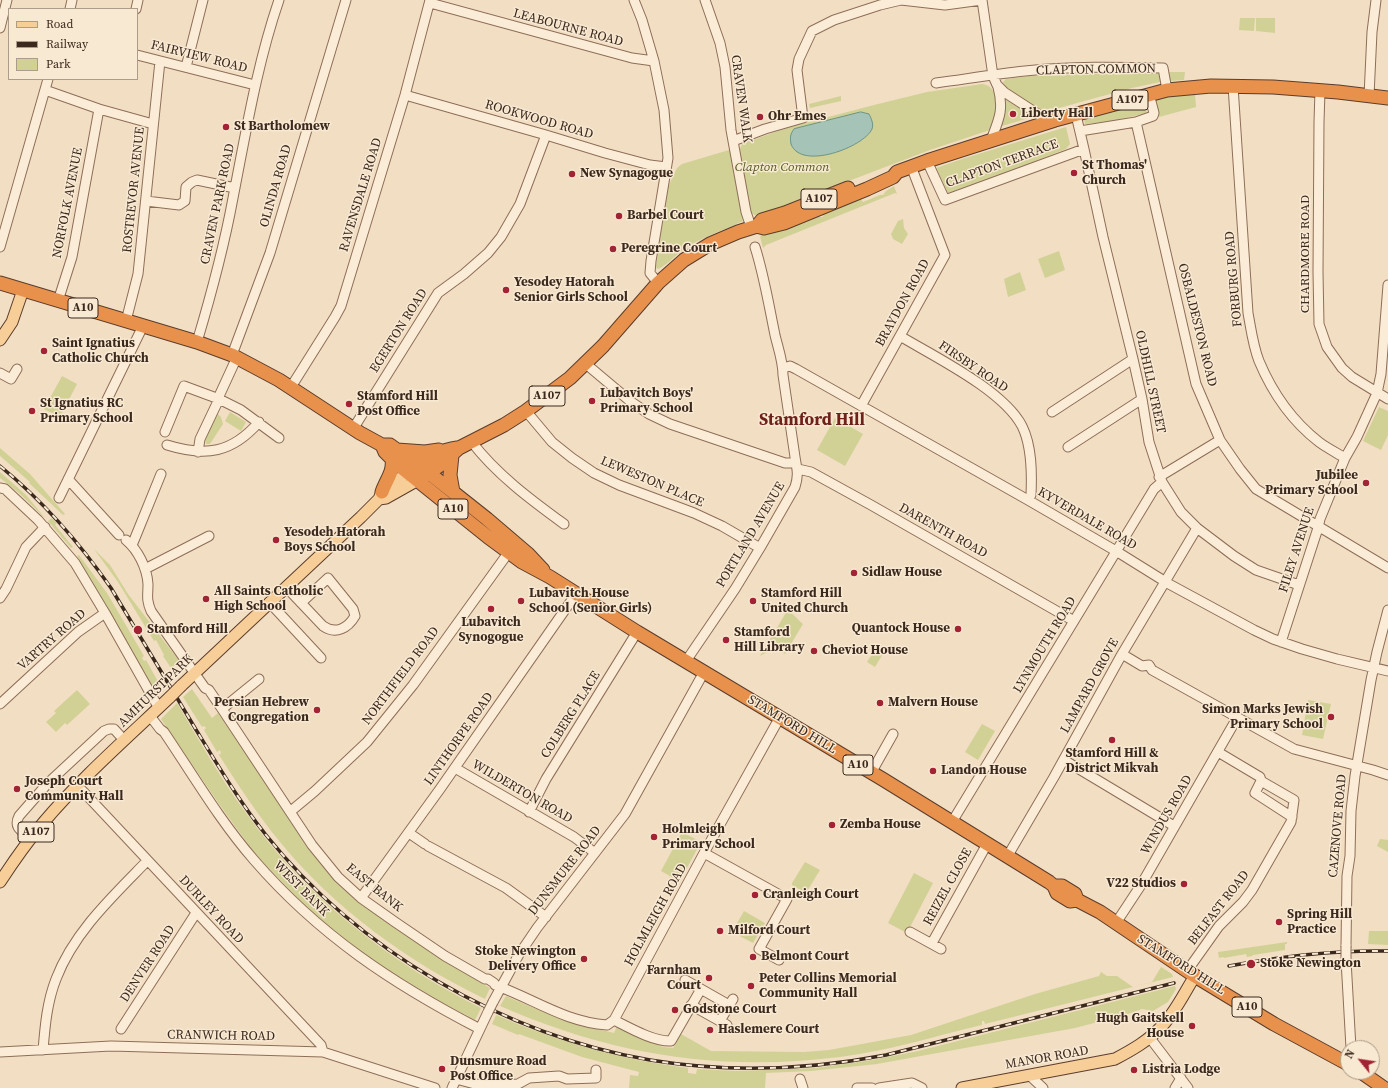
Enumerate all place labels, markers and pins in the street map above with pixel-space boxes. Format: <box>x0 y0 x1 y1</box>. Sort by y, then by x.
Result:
place label: Liberty Hall <box>1021 106 1093 122</box>
place label: Ohr Emes <box>768 109 826 125</box>
marker: Liberty Hall <box>1008 109 1018 119</box>
marker: Ohr Emes <box>755 112 765 122</box>
place label: St Bartholomew <box>234 119 330 135</box>
marker: St Bartholomew <box>221 122 231 132</box>
place label: St Thomas' Church <box>1082 158 1147 189</box>
place label: New Synagogue <box>580 166 673 182</box>
marker: St Thomas' Church <box>1069 168 1079 178</box>
marker: New Synagogue <box>567 169 577 179</box>
place label: Barbel Court <box>627 208 704 224</box>
marker: Barbel Court <box>614 211 624 221</box>
place label: Peregrine Court <box>621 241 717 257</box>
marker: Peregrine Court <box>608 244 618 254</box>
place label: Yesodey Hatorah Senior Girls School <box>514 275 628 306</box>
marker: Yesodey Hatorah Senior Girls School <box>501 285 511 295</box>
place label: Saint Ignatius Catholic Church <box>52 336 149 367</box>
marker: Saint Ignatius Catholic Church <box>39 346 49 356</box>
place label: Lubavitch Boys' Primary School <box>600 386 693 417</box>
place label: Stamford Hill Post Office <box>357 389 438 420</box>
place label: St Ignatius RC Primary School <box>40 396 133 427</box>
marker: Lubavitch Boys' Primary School <box>587 396 597 406</box>
marker: Stamford Hill Post Office <box>344 399 354 409</box>
marker: St Ignatius RC Primary School <box>27 406 37 416</box>
place label: Jubilee Primary School <box>1265 468 1358 499</box>
marker: Jubilee Primary School <box>1361 478 1371 488</box>
place label: Yesodeh Hatorah Boys School <box>284 525 385 556</box>
marker: Yesodeh Hatorah Boys School <box>271 535 281 545</box>
place label: Sidlaw House <box>862 565 942 581</box>
marker: Sidlaw House <box>849 568 859 578</box>
place label: All Saints Catholic High School <box>214 584 323 615</box>
place label: Lubavitch House School (Senior Girls) <box>529 586 652 617</box>
place label: Stamford Hill United Church <box>761 586 848 617</box>
marker: All Saints Catholic High School <box>201 594 211 604</box>
marker: Lubavitch House School (Senior Girls) <box>516 596 526 606</box>
marker: Stamford Hill United Church <box>748 596 758 606</box>
marker: Lubavitch Synogogue <box>486 604 496 614</box>
place label: Lubavitch Synogogue <box>459 615 523 646</box>
place label: Quantock House <box>852 621 950 637</box>
place label: Stamford Hill <box>147 622 228 638</box>
marker: Stamford Hill <box>132 624 144 636</box>
marker: Quantock House <box>953 624 963 634</box>
place label: Stamford Hill Library <box>734 625 805 656</box>
marker: Stamford Hill Library <box>721 635 731 645</box>
place label: Cheviot House <box>822 643 908 659</box>
marker: Cheviot House <box>809 646 819 656</box>
place label: Persian Hebrew Congregation <box>214 695 309 726</box>
place label: Malvern House <box>888 695 978 711</box>
marker: Malvern House <box>875 698 885 708</box>
place label: Simon Marks Jewish Primary School <box>1202 702 1323 733</box>
marker: Persian Hebrew Congregation <box>312 705 322 715</box>
marker: Simon Marks Jewish Primary School <box>1326 712 1336 722</box>
marker: Stamford Hill & District Mikvah <box>1107 735 1117 745</box>
place label: Stamford Hill & District Mikvah <box>1065 746 1159 777</box>
place label: Landon House <box>941 763 1027 779</box>
marker: Landon House <box>928 766 938 776</box>
place label: Joseph Court Community Hall <box>25 774 123 805</box>
marker: Joseph Court Community Hall <box>12 784 22 794</box>
place label: Zemba House <box>840 817 921 833</box>
marker: Zemba House <box>827 820 837 830</box>
place label: Holmleigh Primary School <box>662 822 755 853</box>
marker: Holmleigh Primary School <box>649 832 659 842</box>
place label: V22 Studios <box>1106 876 1176 892</box>
marker: V22 Studios <box>1179 879 1189 889</box>
place label: Cranleigh Court <box>763 887 859 903</box>
marker: Cranleigh Court <box>750 890 760 900</box>
place label: Spring Hill Practice <box>1287 907 1352 938</box>
marker: Spring Hill Practice <box>1274 917 1284 927</box>
place label: Milford Court <box>728 923 810 939</box>
marker: Milford Court <box>715 926 725 936</box>
place label: Stoke Newington Delivery Office <box>475 944 576 975</box>
place label: Belmont Court <box>761 949 849 965</box>
marker: Belmont Court <box>748 952 758 962</box>
marker: Stoke Newington Delivery Office <box>579 954 589 964</box>
place label: Stoke Newington <box>1260 956 1361 972</box>
marker: Stoke Newington <box>1245 958 1257 970</box>
place label: Farnham Court <box>647 963 701 994</box>
place label: Peter Collins Memorial Community Hall <box>759 971 897 1002</box>
marker: Farnham Court <box>704 973 714 983</box>
marker: Peter Collins Memorial Community Hall <box>746 981 756 991</box>
place label: Godstone Court <box>683 1002 776 1018</box>
marker: Godstone Court <box>670 1005 680 1015</box>
place label: Hugh Gaitskell House <box>1096 1011 1184 1042</box>
marker: Hugh Gaitskell House <box>1187 1021 1197 1031</box>
place label: Haslemere Court <box>718 1022 819 1038</box>
marker: Haslemere Court <box>705 1025 715 1035</box>
place label: Dunsmure Road Post Office <box>450 1054 547 1085</box>
place label: Listria Lodge <box>1142 1062 1220 1078</box>
marker: Dunsmure Road Post Office <box>437 1064 447 1074</box>
marker: Listria Lodge <box>1129 1065 1139 1075</box>

